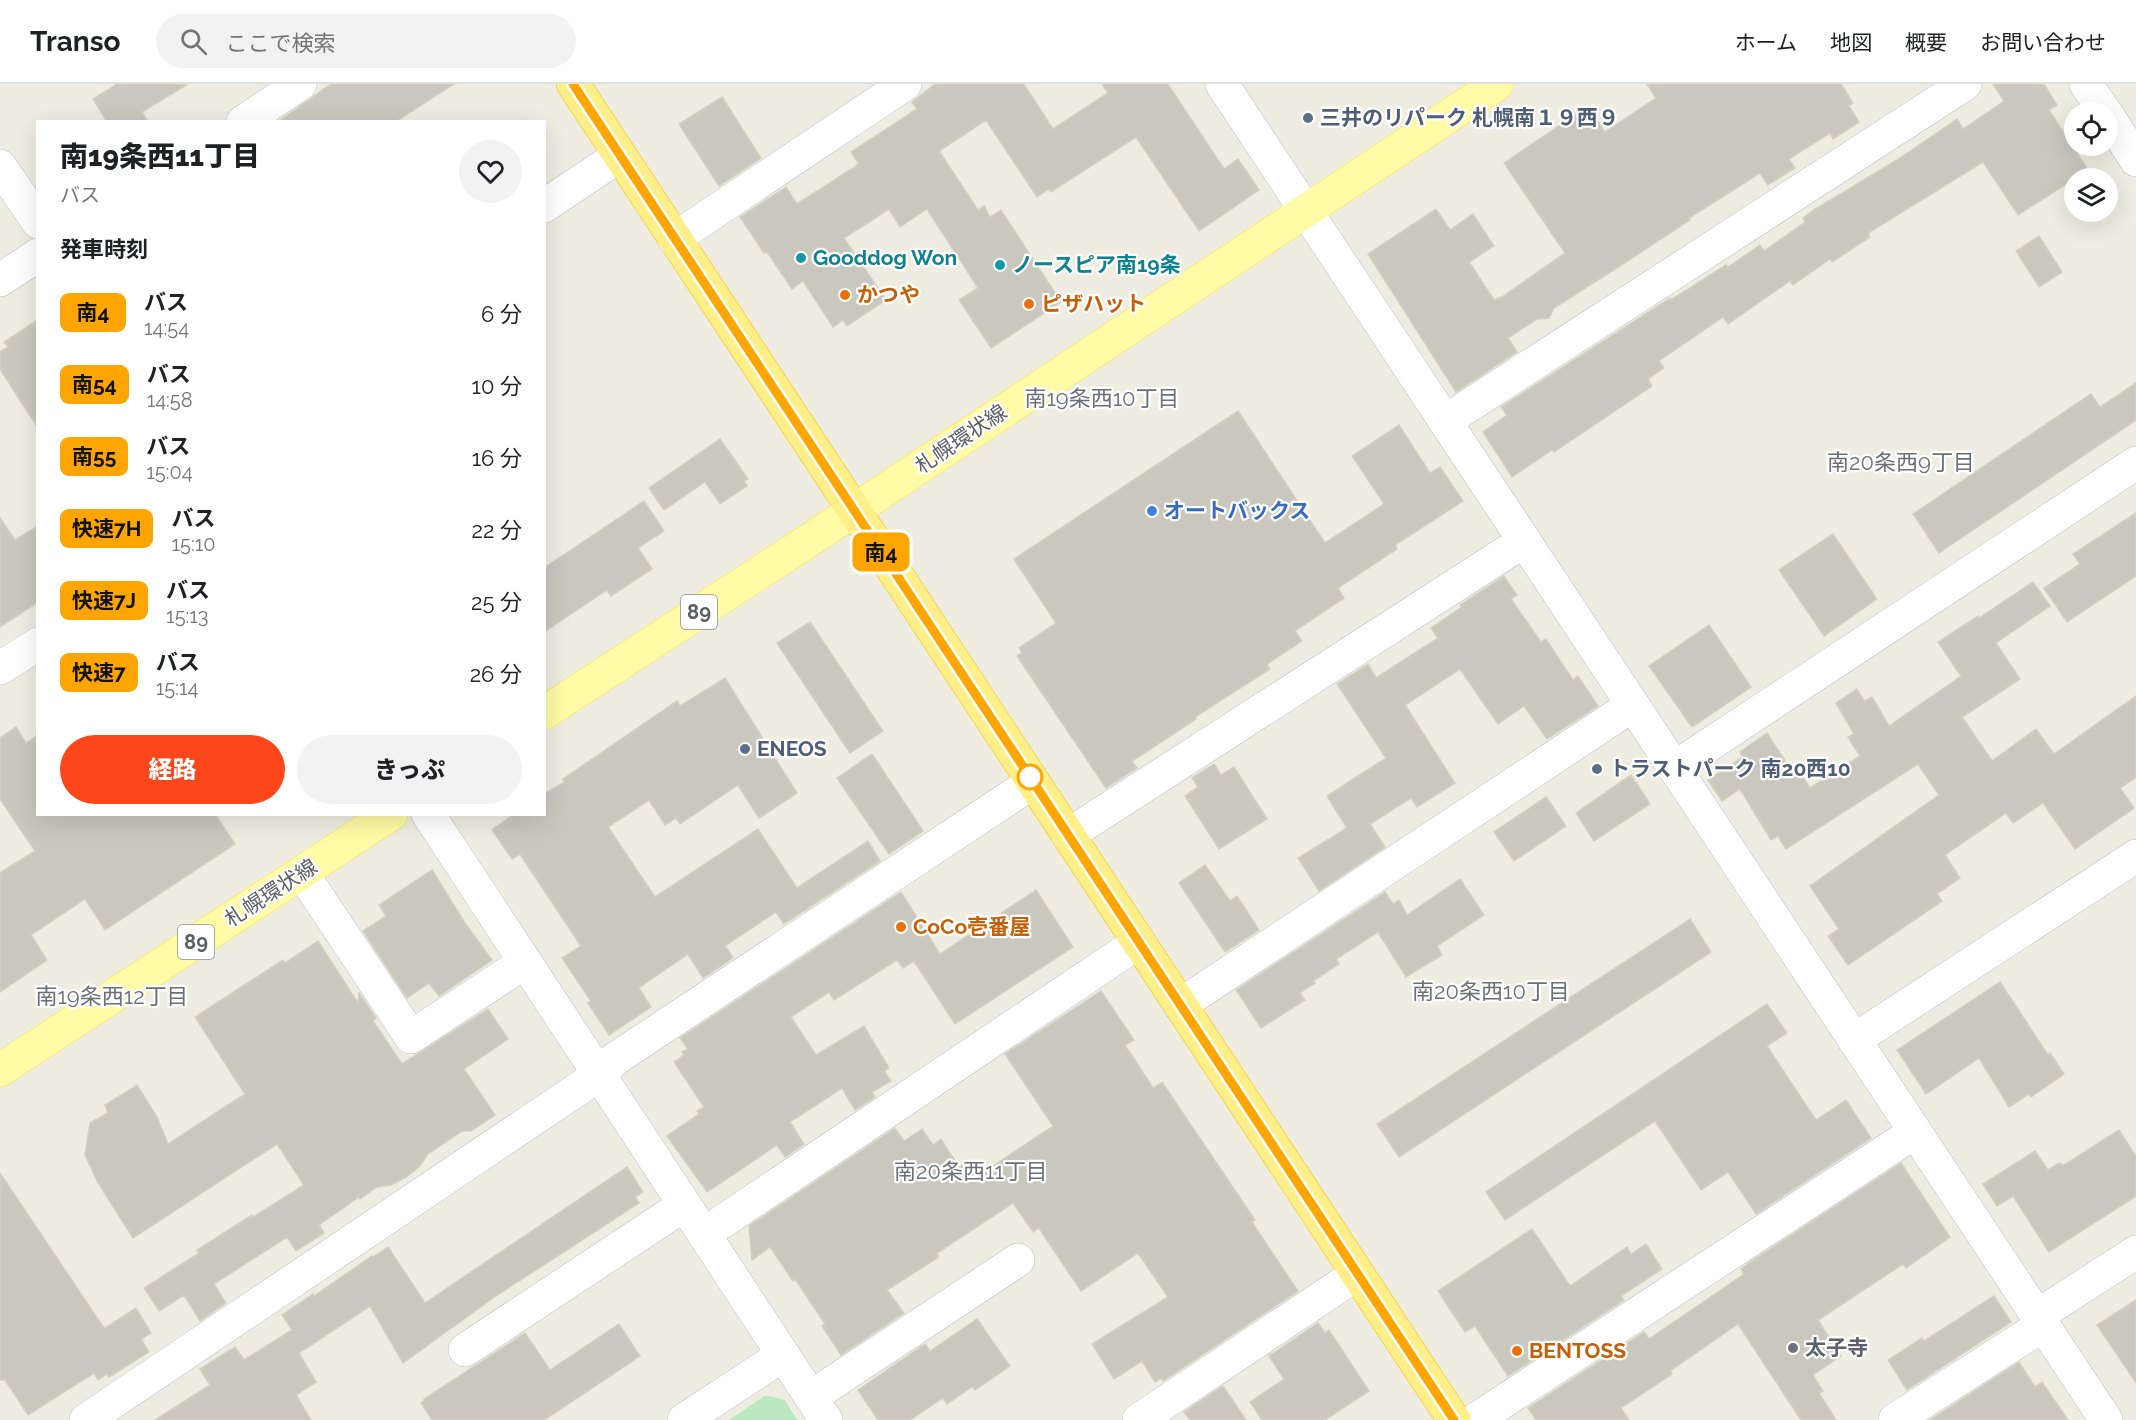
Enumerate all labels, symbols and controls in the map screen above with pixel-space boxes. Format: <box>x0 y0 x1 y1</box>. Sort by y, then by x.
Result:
search box <box>156 14 576 68</box>
text: Transo <box>30 25 120 58</box>
icon: search <box>177 25 210 58</box>
text: ここで検索 <box>225 30 336 56</box>
text: ホーム <box>1735 30 1797 55</box>
text: 地図 <box>1830 30 1872 55</box>
text: 概要 <box>1905 30 1947 55</box>
text: お問い合わせ <box>1980 30 2106 55</box>
map controls <box>2064 102 2118 222</box>
button: locate <box>2064 102 2118 156</box>
place label: 三井のリパーク 札幌南１９西９ <box>1320 105 1619 130</box>
marker: 三井のリパーク 札幌南１９西９ <box>1301 111 1315 125</box>
text: 南19条西11丁目 <box>60 140 260 173</box>
button: heart <box>459 140 522 203</box>
button: layers <box>2064 168 2118 222</box>
text: バス <box>60 183 100 207</box>
text: 発車時刻 <box>60 236 148 262</box>
place label: Gooddog Won <box>813 245 957 270</box>
marker: Gooddog Won <box>794 251 808 265</box>
place label: ノースピア南19条 <box>1012 252 1181 277</box>
marker: ノースピア南19条 <box>993 258 1007 272</box>
place label: かつや <box>857 282 920 307</box>
marker: かつや <box>838 288 852 302</box>
text: バス <box>144 289 188 315</box>
place label: ピザハット <box>1041 291 1146 316</box>
marker: ピザハット <box>1022 297 1036 311</box>
text: 南4 <box>77 300 110 325</box>
text: 6 分 <box>481 301 522 327</box>
text: 14:54 <box>144 316 189 340</box>
text: バス <box>147 361 191 387</box>
text: 南54 <box>72 372 117 397</box>
text: 10 分 <box>472 373 522 399</box>
district label: 南19条西10丁目 <box>1024 385 1180 411</box>
text: 14:58 <box>147 388 193 412</box>
street label: 札幌環状線 <box>910 399 1011 478</box>
text: バス <box>146 433 190 459</box>
text: 南55 <box>72 444 116 469</box>
text: 16 分 <box>472 445 522 471</box>
district label: 南20条西9丁目 <box>1827 449 1975 475</box>
text: 15:04 <box>146 460 193 484</box>
place label: オートバックス <box>1164 498 1310 523</box>
marker: オートバックス <box>1145 504 1159 518</box>
text: バス <box>171 505 215 531</box>
text: 快速7H <box>72 516 141 541</box>
text: 22 分 <box>471 517 522 543</box>
text: 15:10 <box>171 532 215 556</box>
line badge: 南4 <box>854 532 908 572</box>
text: 南4 <box>865 540 898 565</box>
text: バス <box>166 577 210 603</box>
text: 快速7J <box>72 588 136 613</box>
text: 25 分 <box>471 589 522 615</box>
road number: 89 <box>681 595 717 629</box>
text: 15:13 <box>166 604 209 628</box>
text: バス <box>156 649 200 675</box>
text: 快速7 <box>72 660 126 685</box>
text: 26 分 <box>470 661 522 687</box>
text: 15:14 <box>156 676 198 700</box>
button: 経路 <box>60 735 285 804</box>
button: きっぷ <box>297 735 522 804</box>
place label: ENEOS <box>757 736 827 761</box>
marker: ENEOS <box>738 742 752 756</box>
place label: トラストパーク 南20西10 <box>1609 756 1851 781</box>
marker: トラストパーク 南20西10 <box>1590 762 1604 776</box>
unlabelled marker <box>1017 764 1043 790</box>
street label: 札幌環状線 <box>220 854 322 932</box>
place label: CoCo壱番屋 <box>913 914 1030 939</box>
marker: CoCo壱番屋 <box>894 920 908 934</box>
road number: 89 <box>178 925 214 959</box>
district label: 南20条西10丁目 <box>1412 978 1570 1004</box>
district label: 南19条西12丁目 <box>35 983 189 1009</box>
district label: 南20条西11丁目 <box>894 1158 1048 1184</box>
place label: 太子寺 <box>1805 1335 1868 1360</box>
place label: BENTOSS <box>1529 1338 1626 1363</box>
marker: 太子寺 <box>1786 1341 1800 1355</box>
marker: BENTOSS <box>1510 1344 1524 1358</box>

